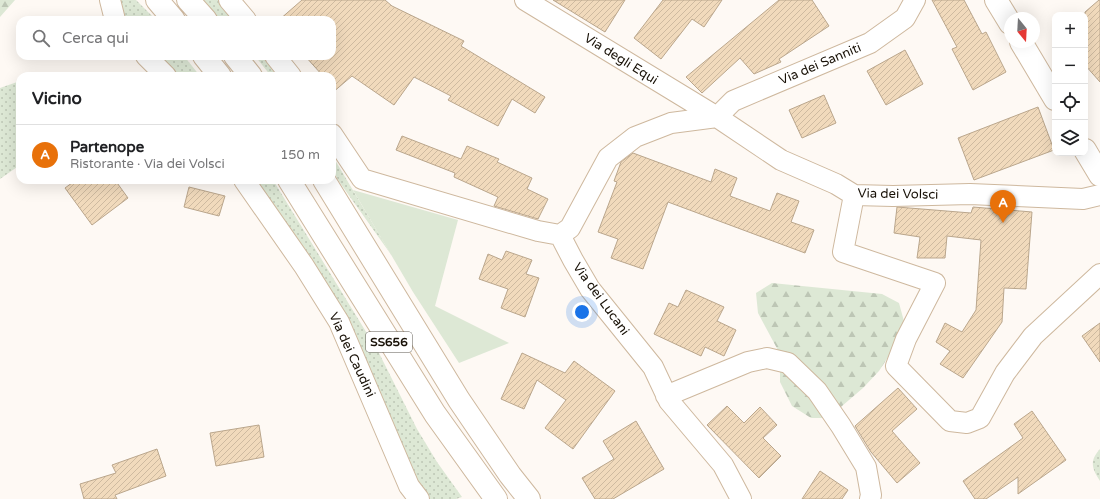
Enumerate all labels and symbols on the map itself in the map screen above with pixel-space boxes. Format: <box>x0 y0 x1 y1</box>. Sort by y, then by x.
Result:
north arrow <box>1004 12 1040 48</box>
street label: Via degli Equi <box>581 30 661 88</box>
street label: Via dei Sanniti <box>777 40 863 88</box>
street label: Via dei Volsci <box>857 185 939 203</box>
pin: A <box>990 190 1016 223</box>
street label: Via dei Lucani <box>569 260 633 338</box>
your location <box>572 302 592 322</box>
street label: Via dei Caudini <box>325 310 379 400</box>
road number: SS656 <box>366 332 412 352</box>

